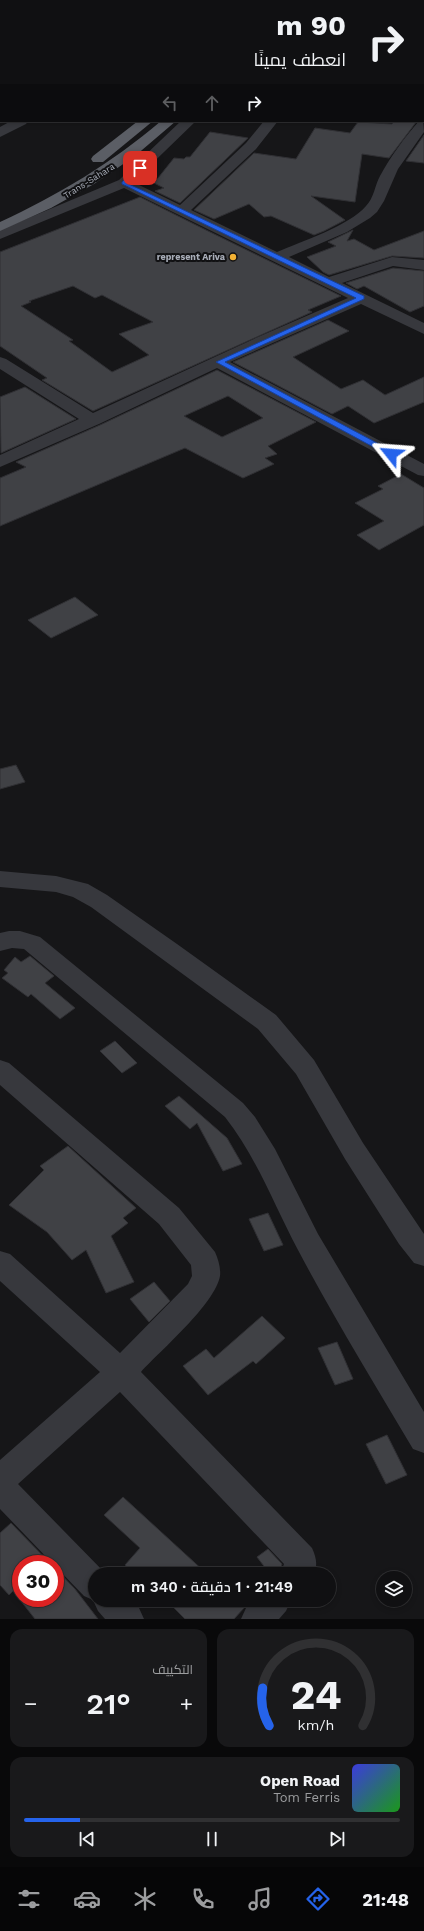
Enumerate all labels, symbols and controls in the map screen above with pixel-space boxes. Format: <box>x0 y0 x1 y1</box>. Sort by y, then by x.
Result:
text: 90 m <box>276 9 346 42</box>
icon: right <box>360 16 412 68</box>
text: انعطف يمينًا <box>253 49 346 70</box>
icon: left <box>159 92 181 114</box>
icon: ahead <box>201 92 223 114</box>
icon: right <box>243 92 265 114</box>
pin <box>123 151 157 185</box>
icon: arrive <box>129 157 151 179</box>
street label: Trans-Sahara <box>62 161 116 201</box>
place label: represent Ariva <box>157 252 226 262</box>
marker: represent Ariva <box>228 252 238 262</box>
position arrow <box>370 433 412 475</box>
speed limit sign: 30 <box>12 1555 64 1607</box>
map controls <box>376 1571 412 1607</box>
button: layers <box>376 1571 412 1607</box>
text: 21:49 · 1 دقيقة · 340 m <box>131 1578 293 1596</box>
text: التكييف <box>152 1662 193 1677</box>
text: 24 <box>290 1670 341 1719</box>
text: 21° <box>86 1686 131 1721</box>
text: − <box>24 1691 37 1716</box>
text: + <box>180 1691 193 1716</box>
text: km/h <box>297 1717 334 1733</box>
text: Open Road <box>260 1772 340 1790</box>
text: Tom Ferris <box>273 1790 340 1805</box>
icon: previous <box>76 1828 98 1850</box>
icon: pause <box>201 1828 223 1850</box>
icon: next <box>326 1828 348 1850</box>
icon: filters <box>15 1885 43 1913</box>
icon: car <box>73 1885 101 1913</box>
icon: climate <box>131 1885 159 1913</box>
icon: phone <box>189 1885 217 1913</box>
icon: music <box>246 1885 274 1913</box>
icon: directions <box>304 1885 332 1913</box>
text: 21:48 <box>362 1889 409 1910</box>

